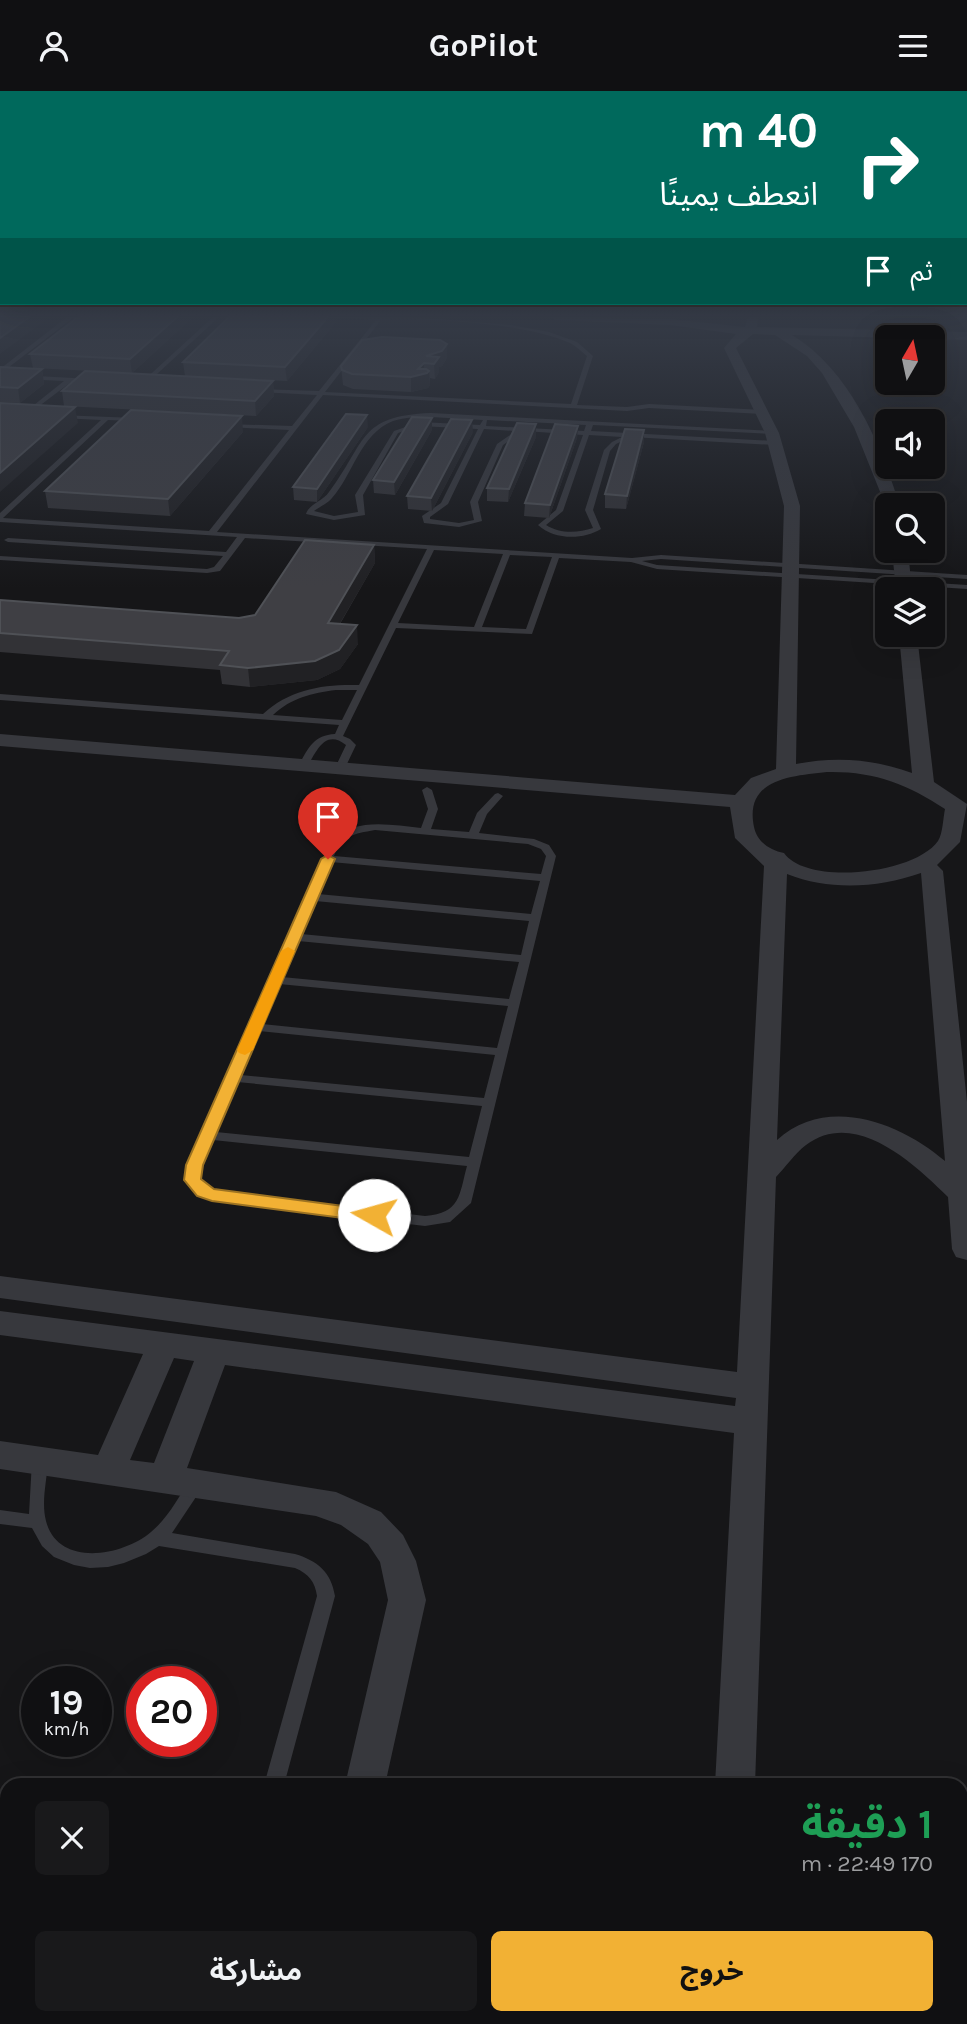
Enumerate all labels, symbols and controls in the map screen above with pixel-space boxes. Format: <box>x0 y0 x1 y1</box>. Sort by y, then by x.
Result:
icon: person <box>35 27 73 65</box>
text: GoPilot <box>429 27 538 64</box>
icon: menu <box>894 27 932 65</box>
text: 40 m <box>699 102 818 159</box>
icon: right <box>842 119 933 210</box>
text: انعطف يمينًا <box>659 176 818 213</box>
icon: arrive <box>859 252 897 290</box>
text: ثم <box>911 256 933 287</box>
north arrow <box>875 325 945 395</box>
map controls <box>875 325 945 647</box>
button: sound <box>875 409 945 479</box>
button: search <box>875 493 945 563</box>
button: layers <box>875 577 945 647</box>
pin <box>298 787 358 859</box>
icon: arrive <box>309 798 347 836</box>
position arrow <box>337 1178 411 1252</box>
speed limit sign: 20 <box>126 1666 217 1757</box>
text: 19 <box>50 1682 83 1723</box>
text: km/h <box>44 1718 89 1740</box>
text: 1 دقيقة <box>802 1799 933 1849</box>
button: close <box>35 1801 109 1875</box>
text: 170 m · 22:49 <box>801 1850 933 1877</box>
button: مشاركة <box>35 1931 477 2011</box>
button: خروج <box>491 1931 933 2011</box>

